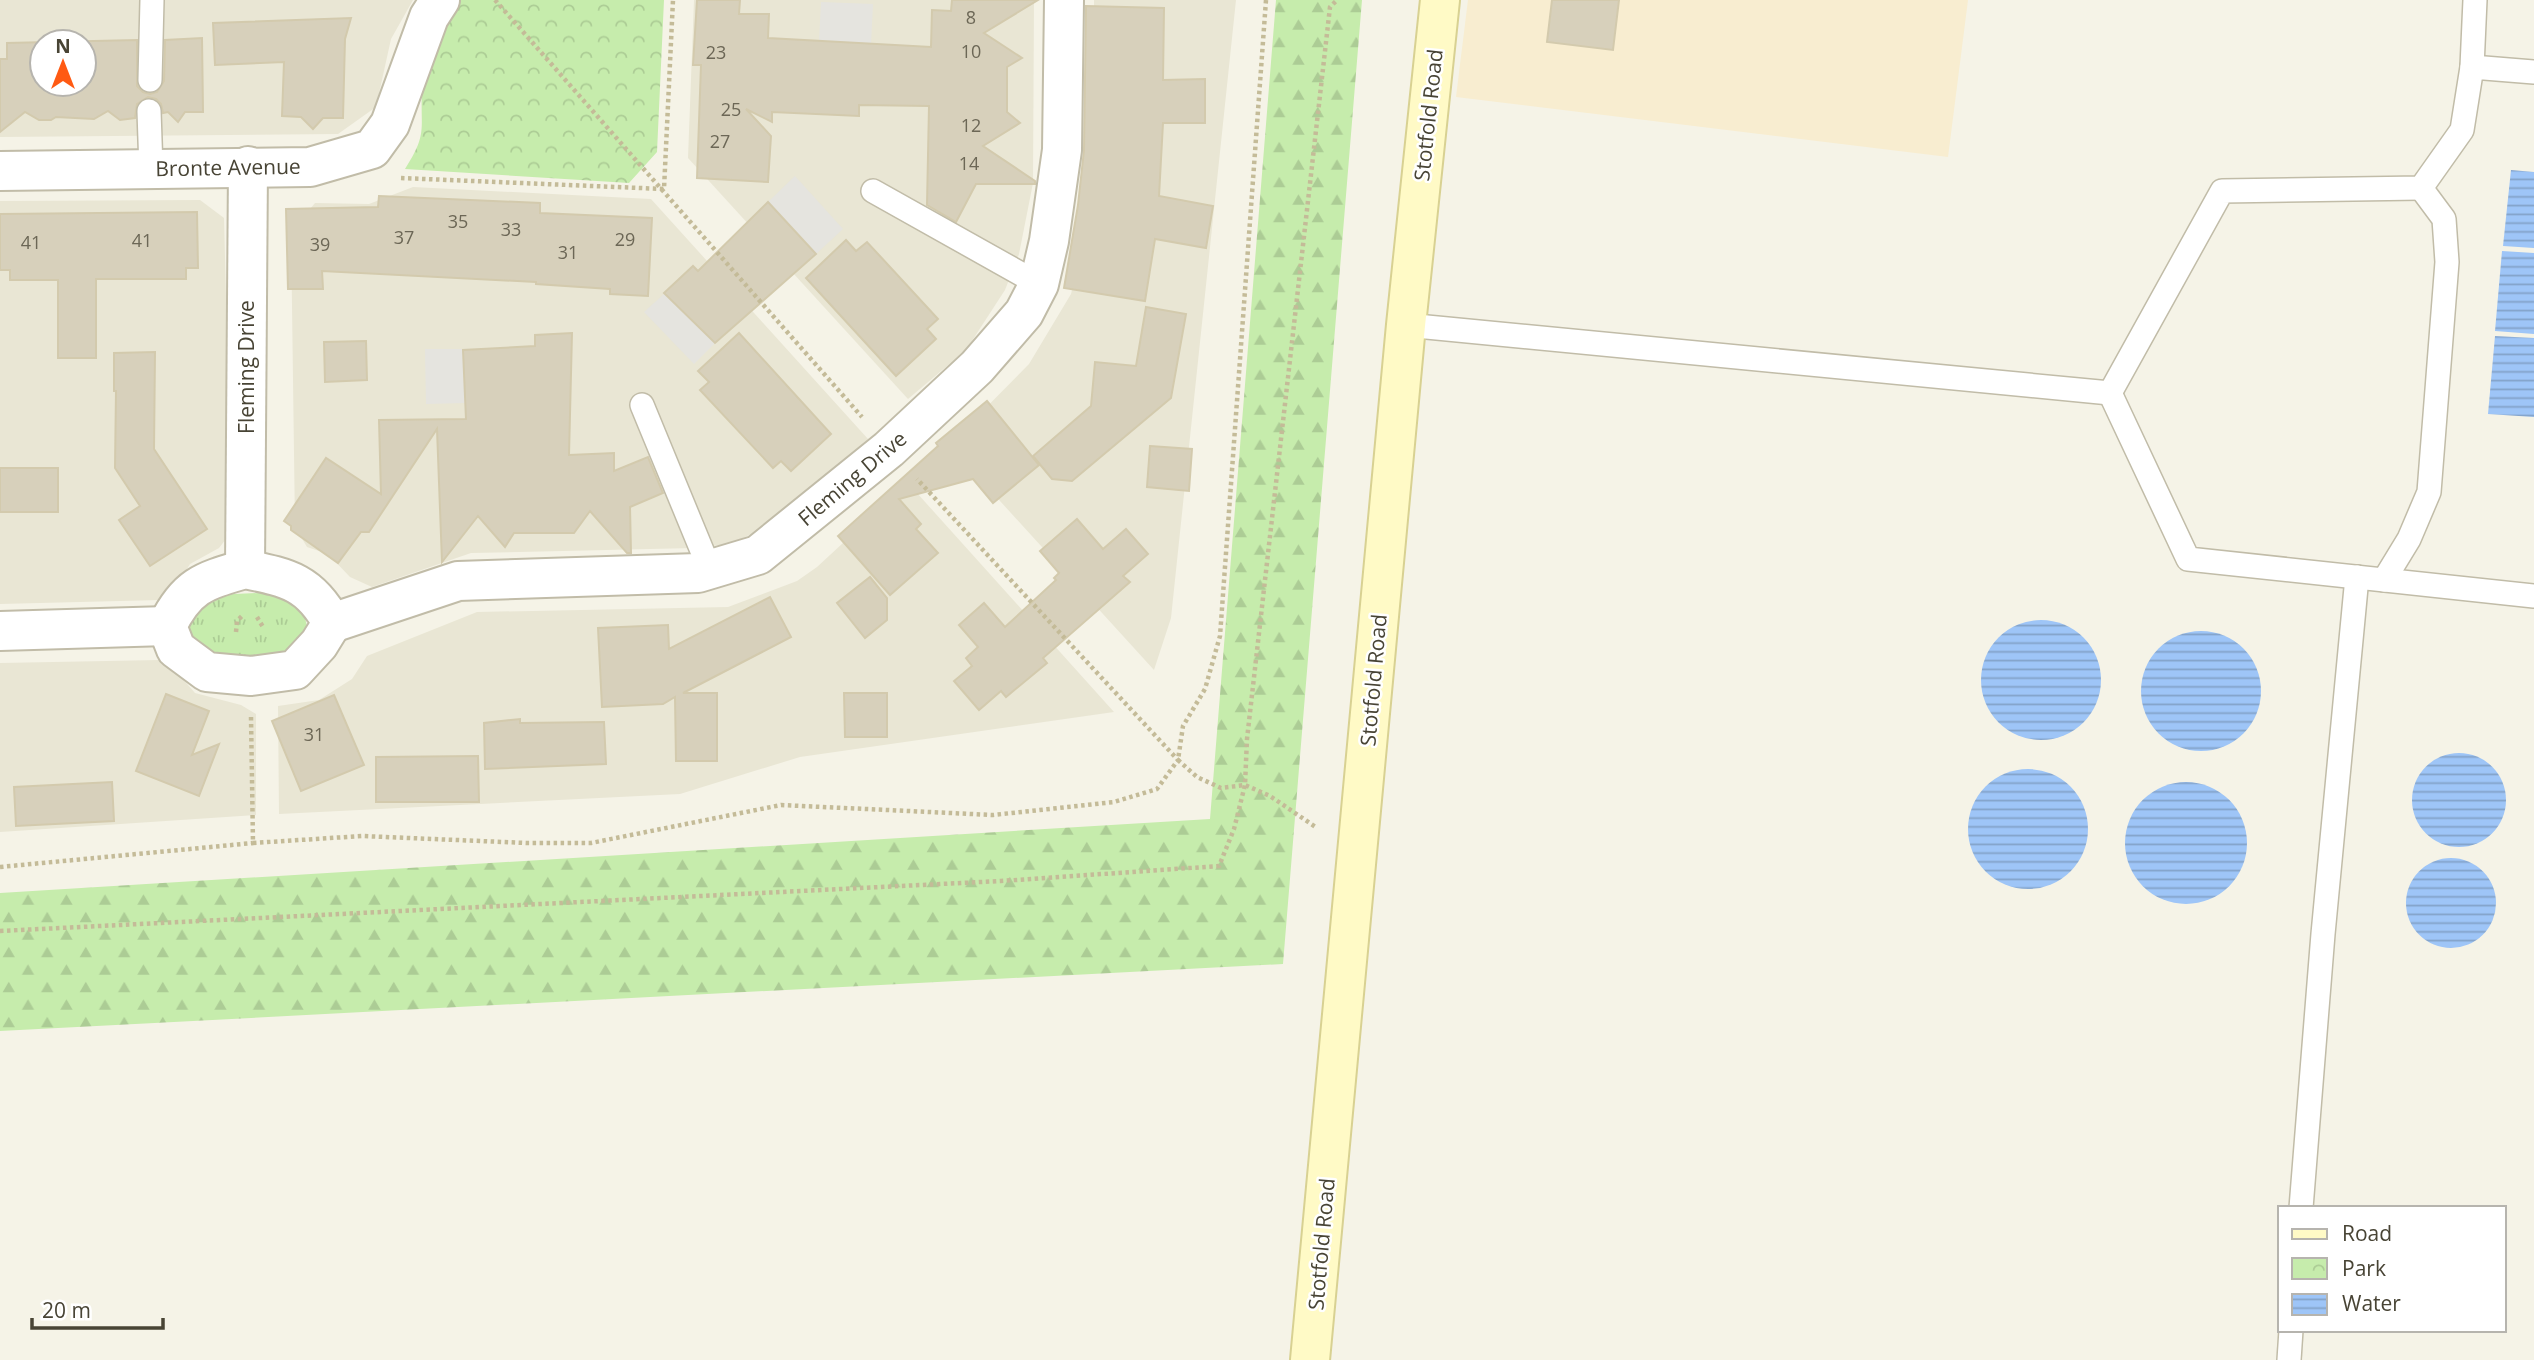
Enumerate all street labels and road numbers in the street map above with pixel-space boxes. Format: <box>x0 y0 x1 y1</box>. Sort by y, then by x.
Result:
street label: Stotfold Road <box>1407 48 1449 182</box>
street label: Bronte Avenue <box>155 152 301 182</box>
street label: Fleming Drive <box>232 300 260 434</box>
street label: Fleming Drive <box>792 424 912 532</box>
street label: Stotfold Road <box>1353 613 1393 747</box>
street label: Stotfold Road <box>1301 1177 1341 1311</box>

